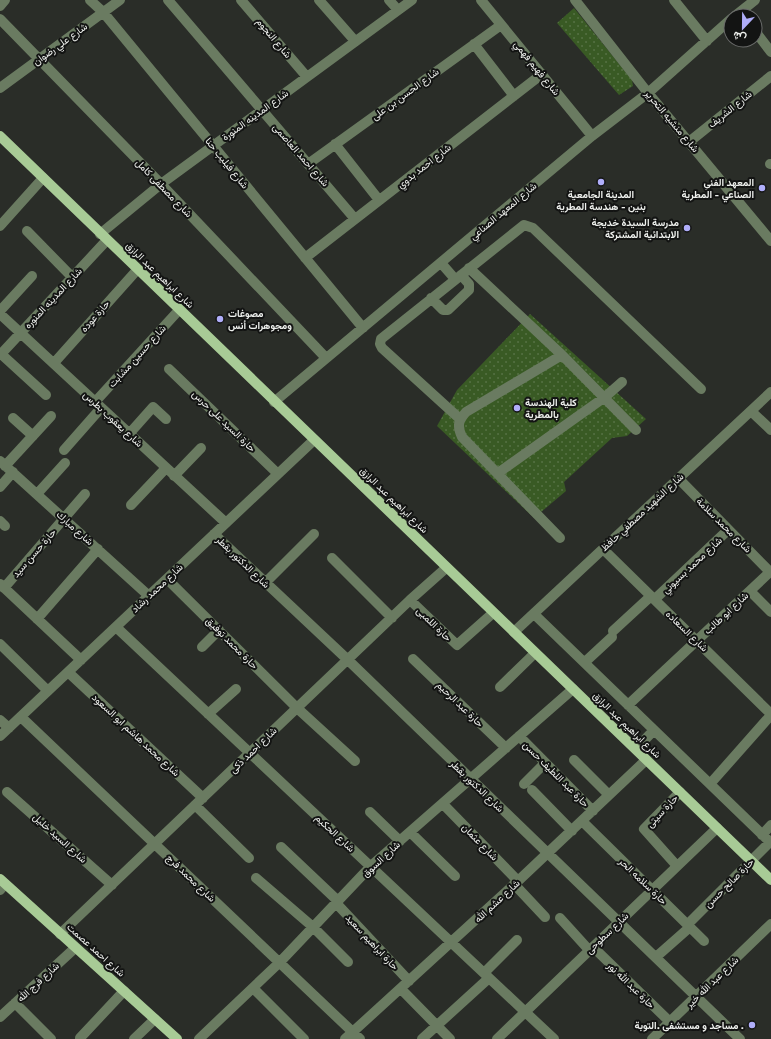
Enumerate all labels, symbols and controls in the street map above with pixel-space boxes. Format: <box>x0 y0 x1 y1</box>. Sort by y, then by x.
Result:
north arrow <box>723 8 763 48</box>
street label: شارع النجوم <box>253 16 294 61</box>
street label: شارع علي رضوان <box>31 21 91 70</box>
text: ش <box>731 28 748 45</box>
street label: شارع فهيم فهمي <box>509 39 562 99</box>
street label: شارع الحسن بن على <box>369 66 441 123</box>
street label: شارع المدينه المنورة <box>220 87 291 144</box>
street label: شارع منشيه التحرير <box>641 87 701 155</box>
street label: شارع الشريف <box>706 88 755 131</box>
street label: شارع احمد العاصمى <box>270 121 331 189</box>
street label: شارع فيليب حنا <box>202 135 251 191</box>
street label: شارع احمد بدوي <box>395 142 455 193</box>
street label: شارع مصطفى كامل <box>133 157 195 220</box>
marker: المدينة الجامعية بنين - هندسة المطرية <box>596 177 606 187</box>
place label: المعهد الفني الصناعي - المطرية <box>682 177 754 203</box>
street label: شارع المعهد الصناعي <box>467 180 541 244</box>
marker: المعهد الفني الصناعي - المطرية <box>757 183 767 193</box>
place label: المدينة الجامعية بنين - هندسة المطرية <box>556 189 646 213</box>
place label: مدرسة السيدة خديجة الابتدائية المشتركة <box>591 217 680 241</box>
marker: مدرسة السيدة خديجة الابتدائية المشتركة <box>682 223 692 233</box>
street label: شارع ابراهيم عبد الرازق <box>123 240 196 311</box>
street label: شارع المدينه المنوره <box>22 265 85 331</box>
street label: حارة عوده <box>78 298 113 335</box>
place label: مصوغات ومجوهرات أنس <box>228 308 292 332</box>
marker: مصوغات ومجوهرات أنس <box>215 314 225 324</box>
street label: شارع حسين مشابت <box>106 322 169 390</box>
street label: حارة السيد على حرس <box>190 388 258 455</box>
street label: شارع يعقوب بطرس <box>80 389 145 450</box>
place label: كلية الهندسة بالمطرية <box>525 397 577 421</box>
marker: كلية الهندسة بالمطرية <box>512 403 522 413</box>
street label: شارع ابراهيم عبد الرازق <box>357 465 430 536</box>
street label: شارع الشهيد مصطفي حافظ <box>598 471 688 555</box>
street label: شارع محمد سلامة <box>694 495 754 555</box>
street label: شارع مبارك <box>54 509 96 548</box>
street label: حارة حسن سيد <box>10 526 59 580</box>
street label: شارع الدكتور بقطر <box>213 533 272 591</box>
street label: شارع محمد بسيوني <box>660 534 726 598</box>
street label: شارع محمد رشاد <box>129 561 186 615</box>
street label: شارع ابو طالب <box>702 590 751 637</box>
street label: حارة اللمبى <box>414 605 454 644</box>
street label: شارع السعاده <box>663 608 710 655</box>
street label: حارة محمد توفيق <box>203 615 260 672</box>
street label: حارة عبد الرحيم <box>434 679 486 730</box>
street label: شارع ابراهيم عبد الرازق <box>590 690 663 761</box>
street label: شارع محمد هاشم ابو السعود <box>89 692 182 779</box>
street label: شارع احمد ذكى <box>227 725 279 776</box>
street label: حارة عبد اللطيف حسن <box>520 739 591 810</box>
street label: شارع الدكتور بقطر <box>447 757 506 815</box>
street label: حارة سيتى <box>644 792 681 830</box>
street label: شارع السيد خليل <box>30 811 89 866</box>
street label: شارع الحكيم <box>312 812 357 855</box>
street label: شارع عثمان <box>459 821 500 863</box>
street label: شارع السوق <box>360 839 403 880</box>
street label: شارع محمد فرج <box>164 852 218 905</box>
street label: حارة سلامه الحر <box>615 855 669 907</box>
street label: حارة صالح حسن <box>702 856 757 910</box>
street label: شارع عشم الله <box>472 877 523 925</box>
street label: شارع سطوحى <box>583 910 631 957</box>
street label: حارة ابراهيم سعيد <box>343 912 401 973</box>
street label: شارع احمد عصمت <box>64 921 127 980</box>
street label: شارع عبد الله خير <box>683 954 741 1011</box>
street label: حارة عبد الله نور <box>604 959 657 1011</box>
street label: شارع فرج الله <box>15 960 62 1005</box>
place label: مساجد و مستشفى .التوبة . <box>635 1020 744 1032</box>
marker: مساجد و مستشفى .التوبة . <box>747 1020 757 1030</box>

